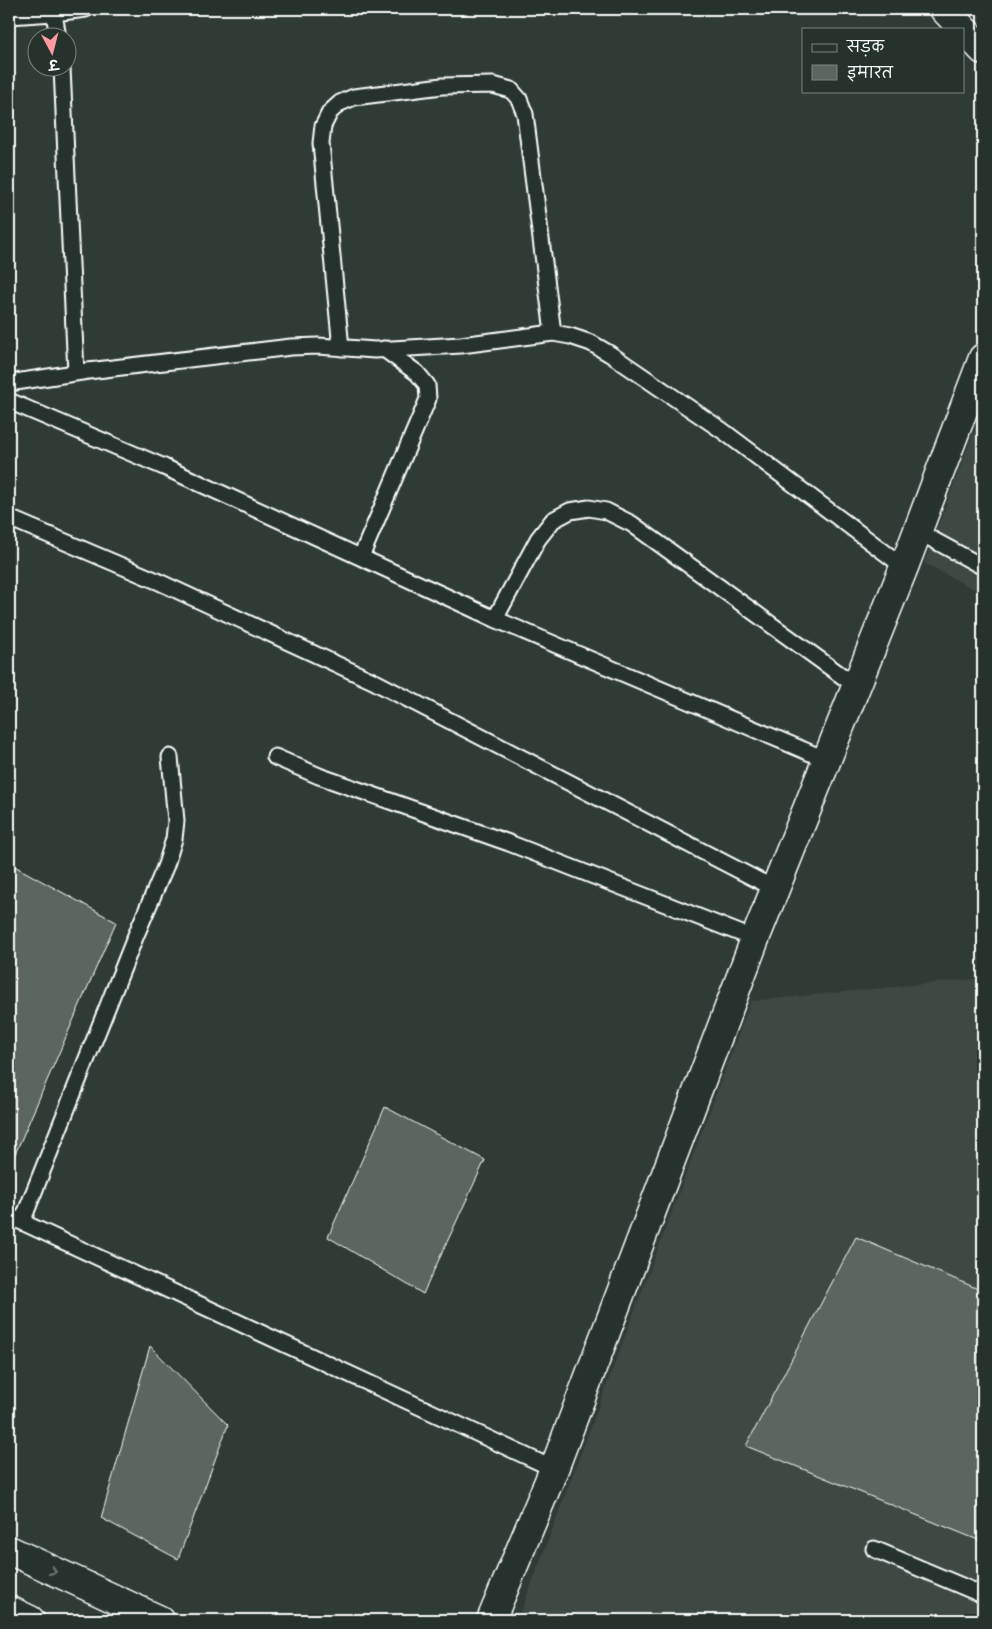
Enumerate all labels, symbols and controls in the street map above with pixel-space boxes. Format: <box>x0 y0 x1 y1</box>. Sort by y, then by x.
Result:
north arrow <box>28 28 78 78</box>
legend <box>802 28 964 92</box>
text: सड़क <box>846 37 885 57</box>
text: उ <box>46 55 61 75</box>
text: इमारत <box>847 63 894 82</box>
one-way arrow <box>48 1565 57 1575</box>

